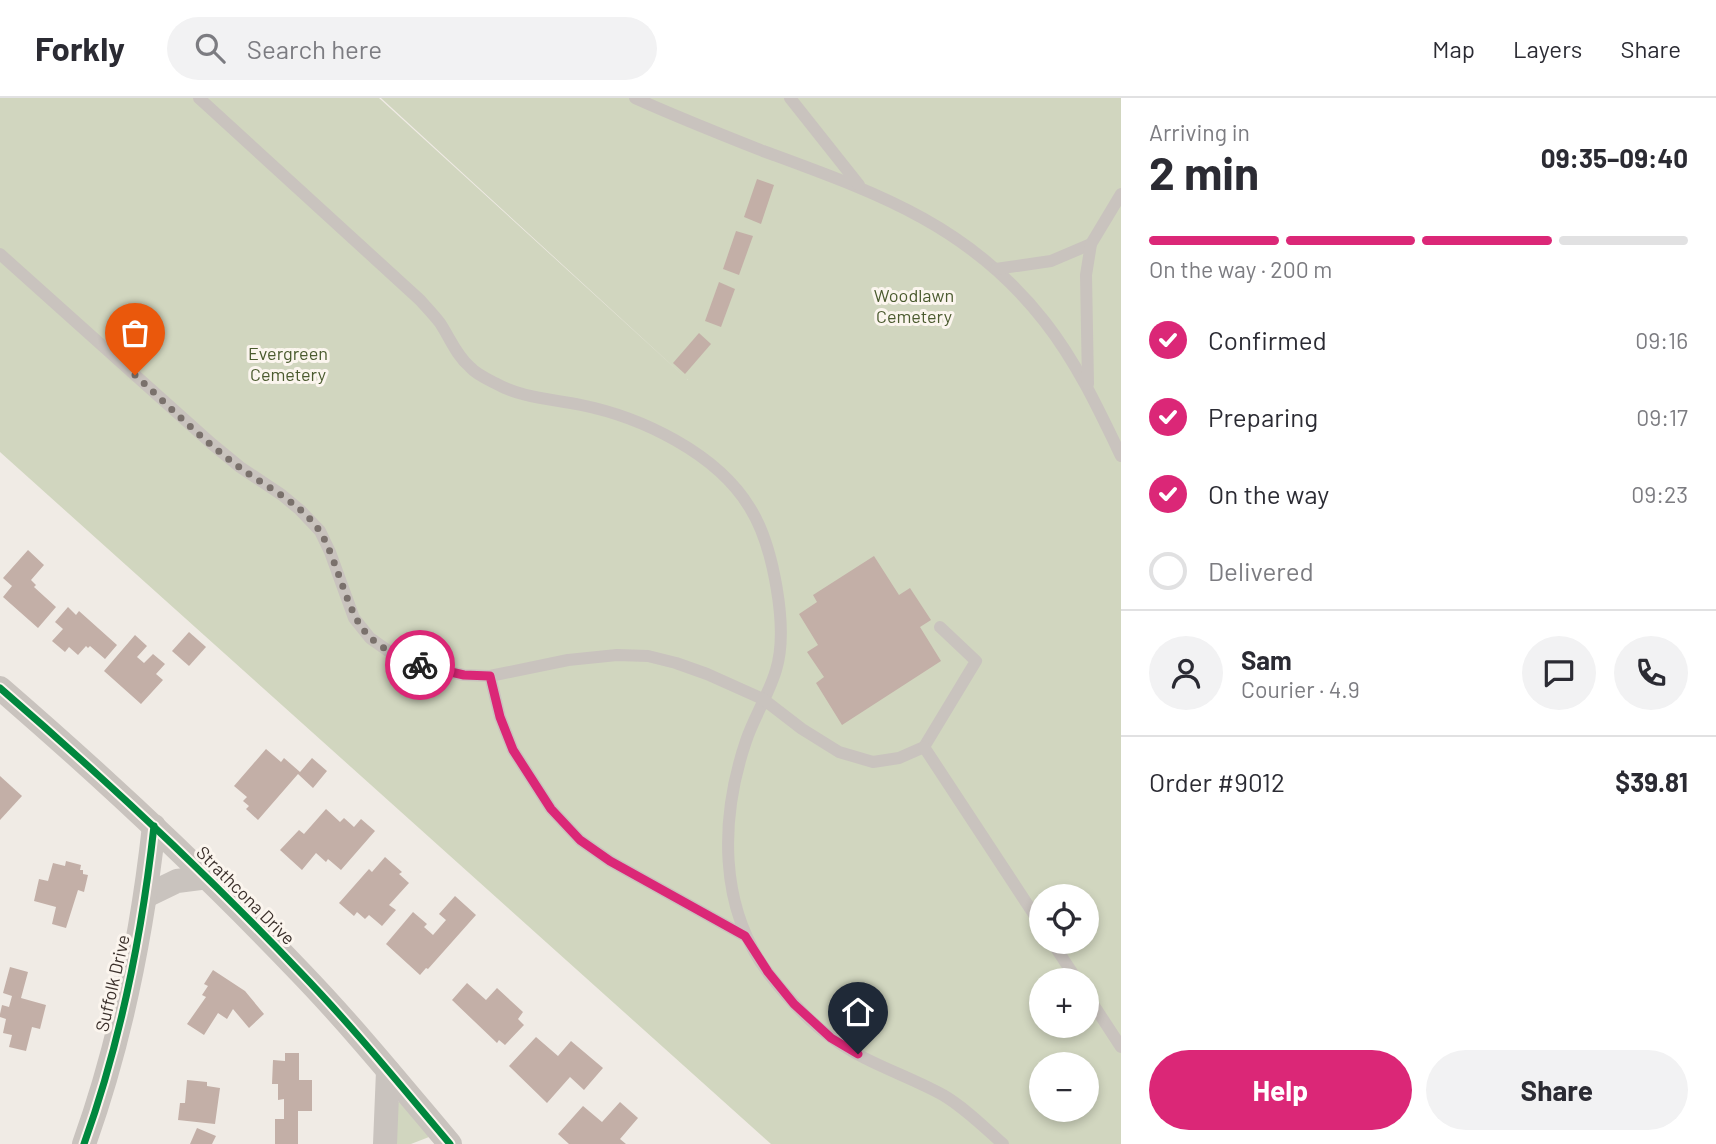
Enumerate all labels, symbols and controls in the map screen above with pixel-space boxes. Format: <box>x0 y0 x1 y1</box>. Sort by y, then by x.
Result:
search box <box>167 17 657 80</box>
text: Forkly <box>35 28 125 68</box>
icon: search <box>191 29 229 67</box>
text: Search here <box>247 33 382 64</box>
text: Map <box>1432 34 1475 63</box>
text: Layers <box>1513 34 1582 63</box>
text: Share <box>1620 34 1681 63</box>
text: Arriving in <box>1149 118 1250 146</box>
text: 09:35–09:40 <box>1541 142 1688 173</box>
text: 2 min <box>1149 144 1259 199</box>
text: On the way · 200 m <box>1149 255 1332 283</box>
park label: Woodlawn Cemetery <box>874 284 954 327</box>
pin <box>105 303 165 375</box>
icon: bag <box>116 314 154 352</box>
icon: check <box>1149 321 1187 359</box>
text: Confirmed <box>1208 324 1327 355</box>
text: 09:16 <box>1635 326 1688 354</box>
park label: Evergreen Cemetery <box>248 342 328 385</box>
icon: check <box>1149 398 1187 436</box>
text: Preparing <box>1208 401 1318 432</box>
text: 09:17 <box>1636 403 1688 431</box>
icon: check <box>1149 475 1187 513</box>
text: On the way <box>1208 478 1329 509</box>
text: 09:23 <box>1631 480 1688 508</box>
text: Delivered <box>1208 555 1314 586</box>
courier <box>385 630 455 700</box>
button: person <box>1149 636 1223 710</box>
button: chat <box>1522 636 1596 710</box>
button: phone <box>1614 636 1688 710</box>
text: Sam <box>1241 644 1292 675</box>
icon: bike <box>401 646 439 684</box>
text: Courier · 4.9 <box>1241 675 1360 703</box>
text: Order #9012 <box>1149 766 1285 797</box>
text: $39.81 <box>1615 766 1688 797</box>
street label: Strathcona Drive <box>192 841 300 949</box>
map controls <box>1029 884 1099 1122</box>
button: locate <box>1029 884 1099 954</box>
street label: Suffolk Drive <box>90 932 134 1034</box>
button: + <box>1029 968 1099 1038</box>
pin <box>828 982 888 1054</box>
icon: home <box>839 993 877 1031</box>
button: Help <box>1149 1050 1412 1130</box>
button: Share <box>1426 1050 1688 1130</box>
button: − <box>1029 1052 1099 1122</box>

